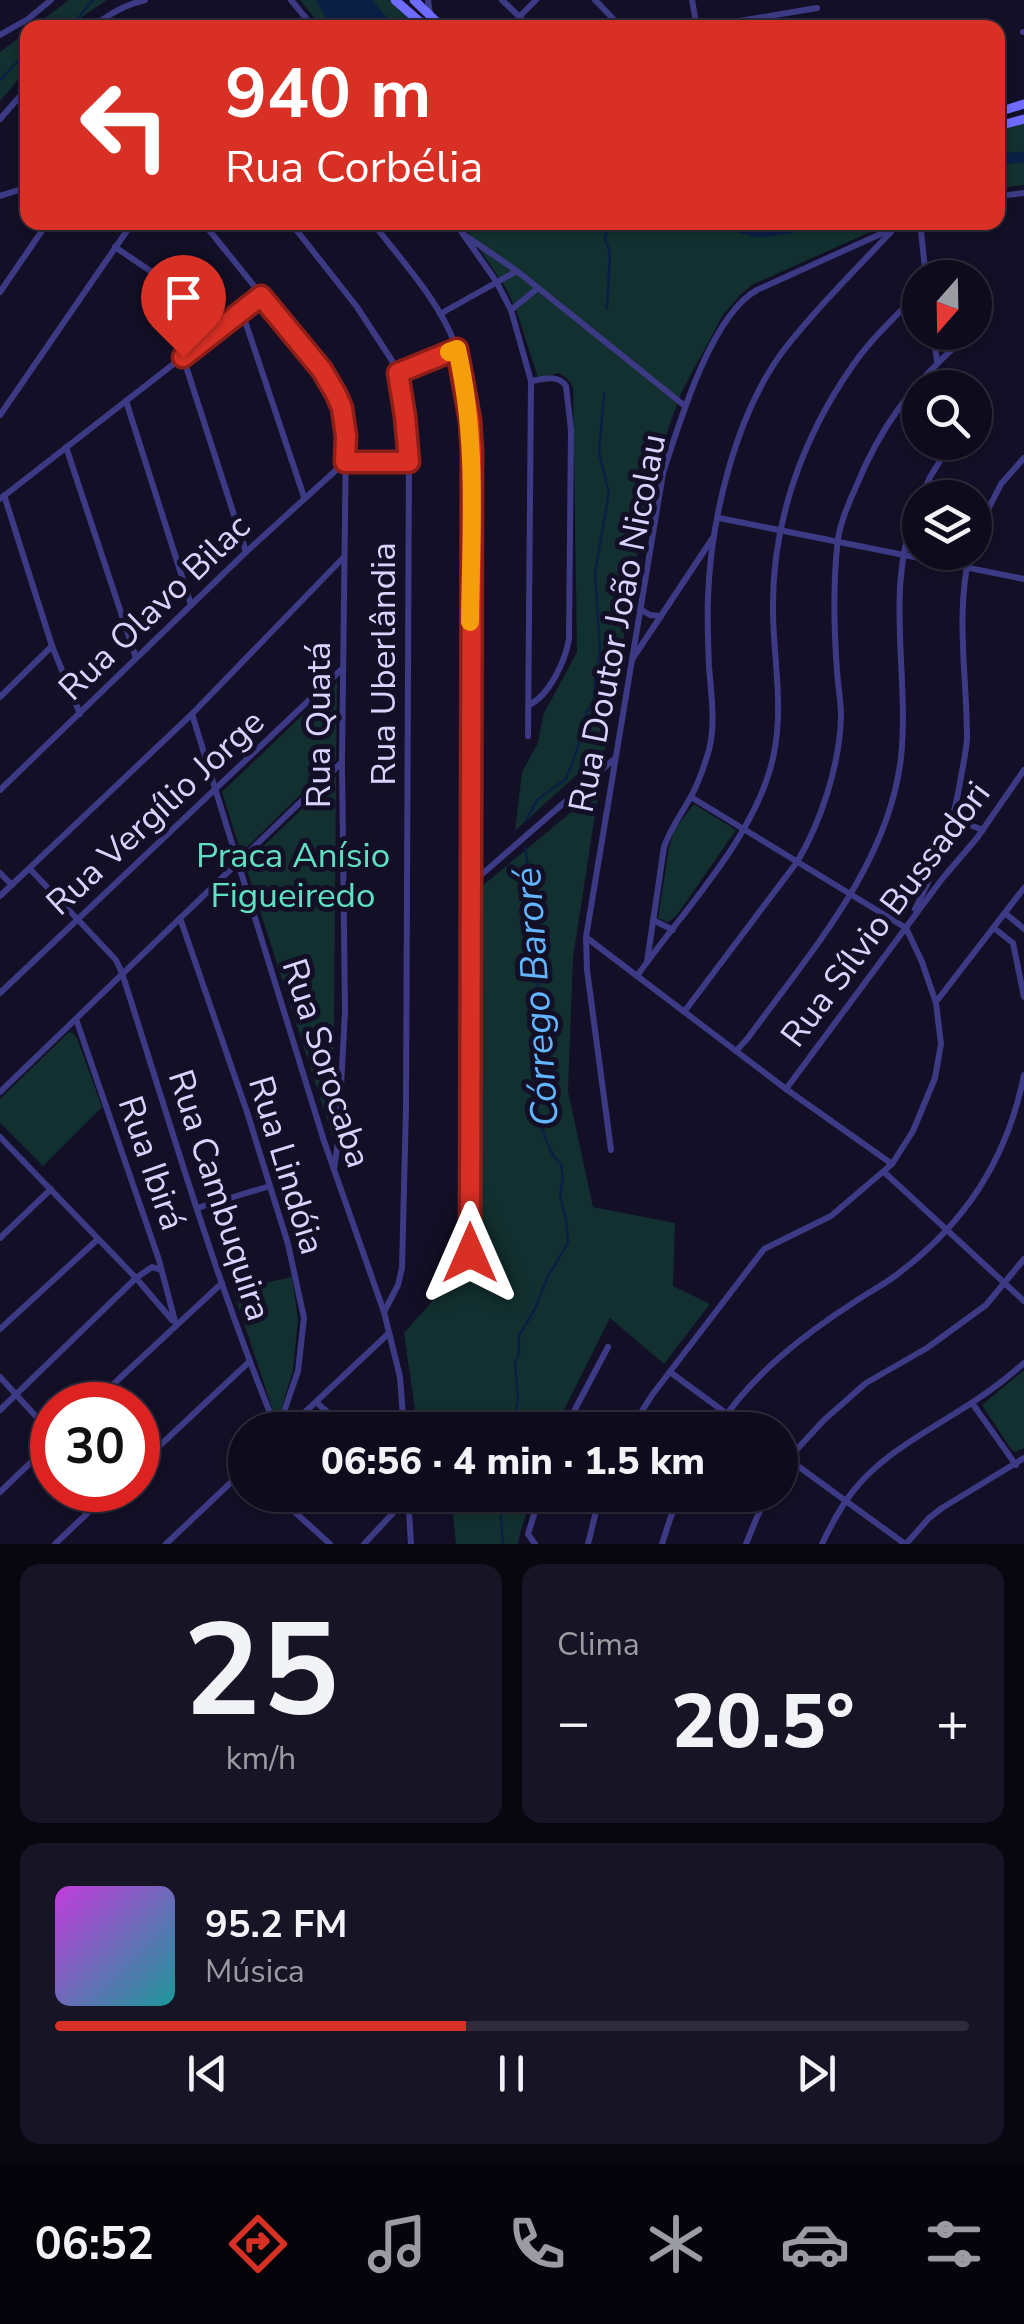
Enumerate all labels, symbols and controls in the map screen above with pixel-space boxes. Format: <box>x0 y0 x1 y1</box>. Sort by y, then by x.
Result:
text: 940 m <box>225 46 431 142</box>
icon: left <box>60 60 190 190</box>
text: Rua Corbélia <box>225 137 483 198</box>
pin <box>141 255 226 358</box>
north arrow <box>902 260 992 350</box>
map controls <box>902 260 992 570</box>
icon: arrive <box>156 270 211 325</box>
button: search <box>902 370 992 460</box>
street label: Rua Doutor João Nicolau <box>558 430 677 816</box>
button: layers <box>902 480 992 570</box>
street label: Rua Olavo Bilac <box>48 504 260 711</box>
street label: Rua Uberlândia <box>360 542 407 786</box>
street label: Rua Quatá <box>295 642 342 808</box>
street label: Rua Vergílio Jorge <box>36 699 274 926</box>
street label: Rua Sílvio Bussadori <box>770 772 1001 1057</box>
park label: Praca Anísio Figueiredo <box>196 832 390 919</box>
water label: Córrego Baroré <box>502 866 571 1128</box>
street label: Rua Sorocaba <box>271 953 382 1174</box>
street label: Rua Cambuquira <box>157 1064 282 1327</box>
street label: Rua Lindóia <box>237 1070 336 1260</box>
street label: Rua Ibirá <box>107 1090 196 1237</box>
position arrow <box>418 1201 522 1305</box>
speed limit sign: 30 <box>30 1382 160 1512</box>
text: 06:56 · 4 min · 1.5 km <box>321 1436 705 1487</box>
text: 25 <box>183 1583 339 1760</box>
text: Clima <box>557 1623 640 1666</box>
text: 20.5° <box>671 1671 855 1773</box>
text: − <box>557 1685 590 1760</box>
text: + <box>936 1685 969 1760</box>
text: km/h <box>226 1737 296 1780</box>
text: 95.2 FM <box>205 1899 347 1950</box>
text: Música <box>205 1950 305 1993</box>
icon: previous <box>180 2046 235 2101</box>
icon: pause <box>484 2046 539 2101</box>
icon: next <box>789 2046 844 2101</box>
icon: directions <box>223 2209 293 2279</box>
icon: music <box>362 2209 432 2279</box>
icon: phone <box>502 2209 572 2279</box>
icon: climate <box>641 2209 711 2279</box>
icon: car <box>780 2209 850 2279</box>
icon: filters <box>919 2209 989 2279</box>
text: 06:52 <box>35 2214 154 2275</box>

